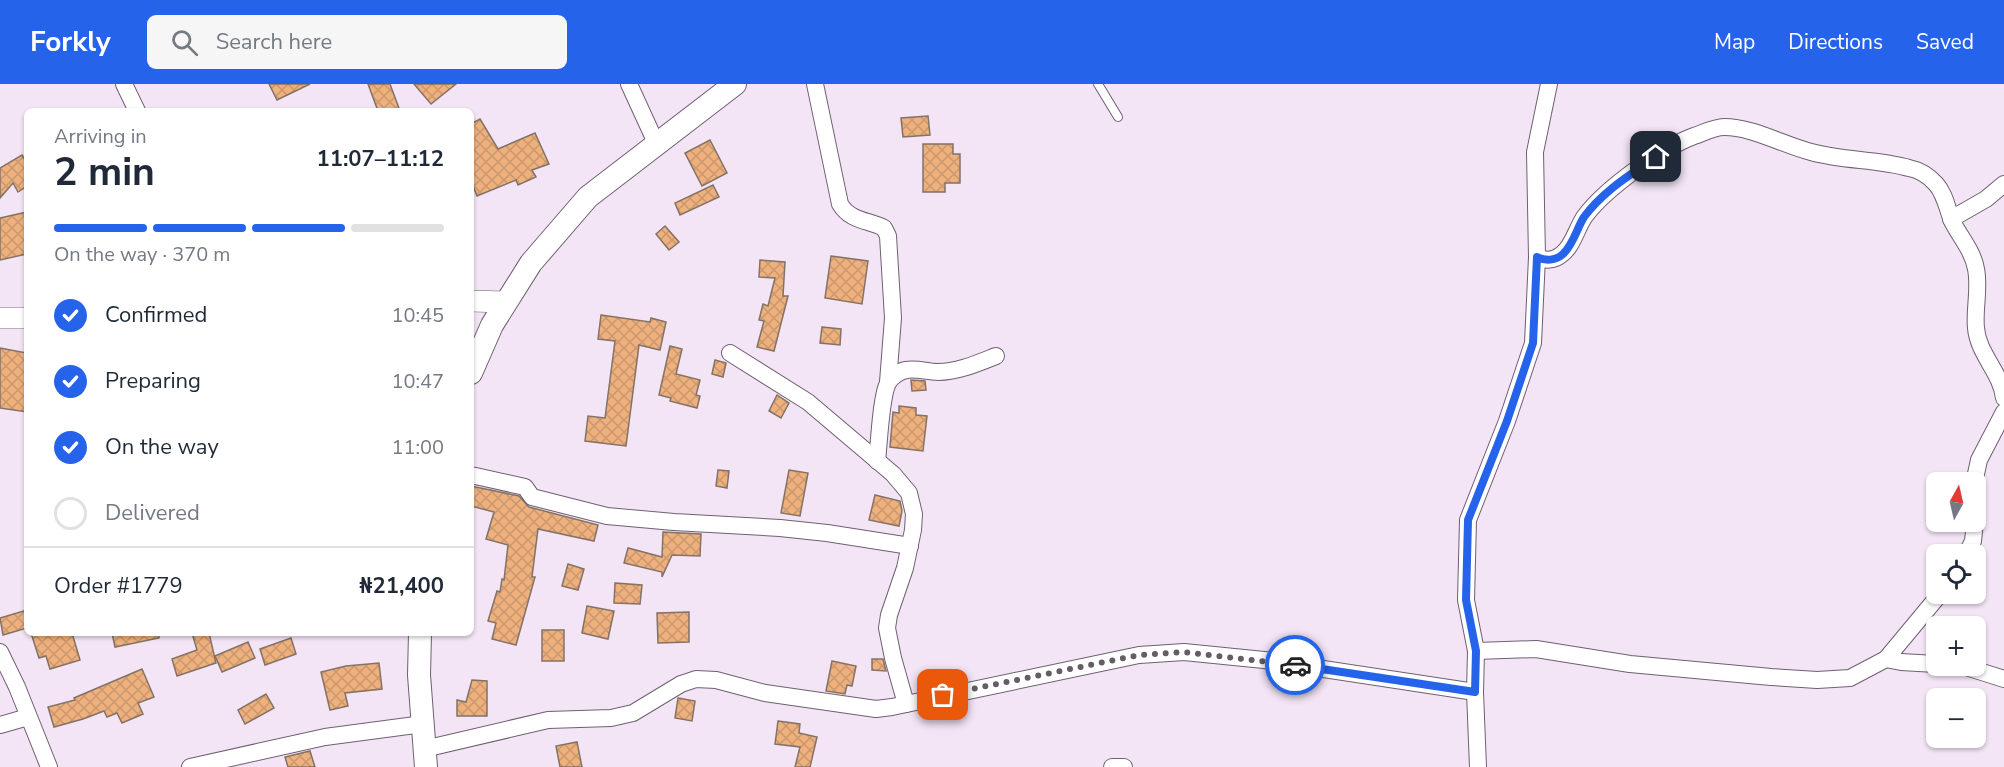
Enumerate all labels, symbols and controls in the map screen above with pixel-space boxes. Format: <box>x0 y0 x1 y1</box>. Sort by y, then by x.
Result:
search box <box>147 15 567 69</box>
text: Forkly <box>30 23 111 61</box>
icon: search <box>168 26 201 59</box>
text: Search here <box>216 27 332 57</box>
text: Map <box>1714 28 1755 56</box>
text: Directions <box>1788 28 1883 56</box>
text: Saved <box>1916 28 1974 56</box>
text: Arriving in <box>54 123 147 150</box>
pin <box>1630 131 1681 182</box>
icon: home <box>1639 140 1672 173</box>
text: 11:07–11:12 <box>316 144 444 174</box>
text: 2 min <box>54 146 155 199</box>
text: On the way · 370 m <box>54 241 230 268</box>
icon: check <box>54 299 87 332</box>
text: Confirmed <box>105 300 207 330</box>
text: 10:45 <box>391 302 444 329</box>
icon: check <box>54 365 87 398</box>
text: Preparing <box>105 366 201 396</box>
text: 10:47 <box>391 368 444 395</box>
icon: check <box>54 431 87 464</box>
text: On the way <box>105 432 219 462</box>
text: 11:00 <box>391 434 444 461</box>
north arrow <box>1926 472 1986 532</box>
map controls <box>1926 472 1986 748</box>
text: Delivered <box>105 498 200 528</box>
button: locate <box>1926 544 1986 604</box>
text: Order #1779 <box>54 571 183 601</box>
text: ₦21,400 <box>359 571 444 601</box>
button: + <box>1926 616 1986 676</box>
courier <box>1265 635 1325 695</box>
icon: car <box>1279 649 1312 682</box>
pin <box>917 669 968 720</box>
icon: bag <box>926 678 959 711</box>
button: − <box>1926 688 1986 748</box>

